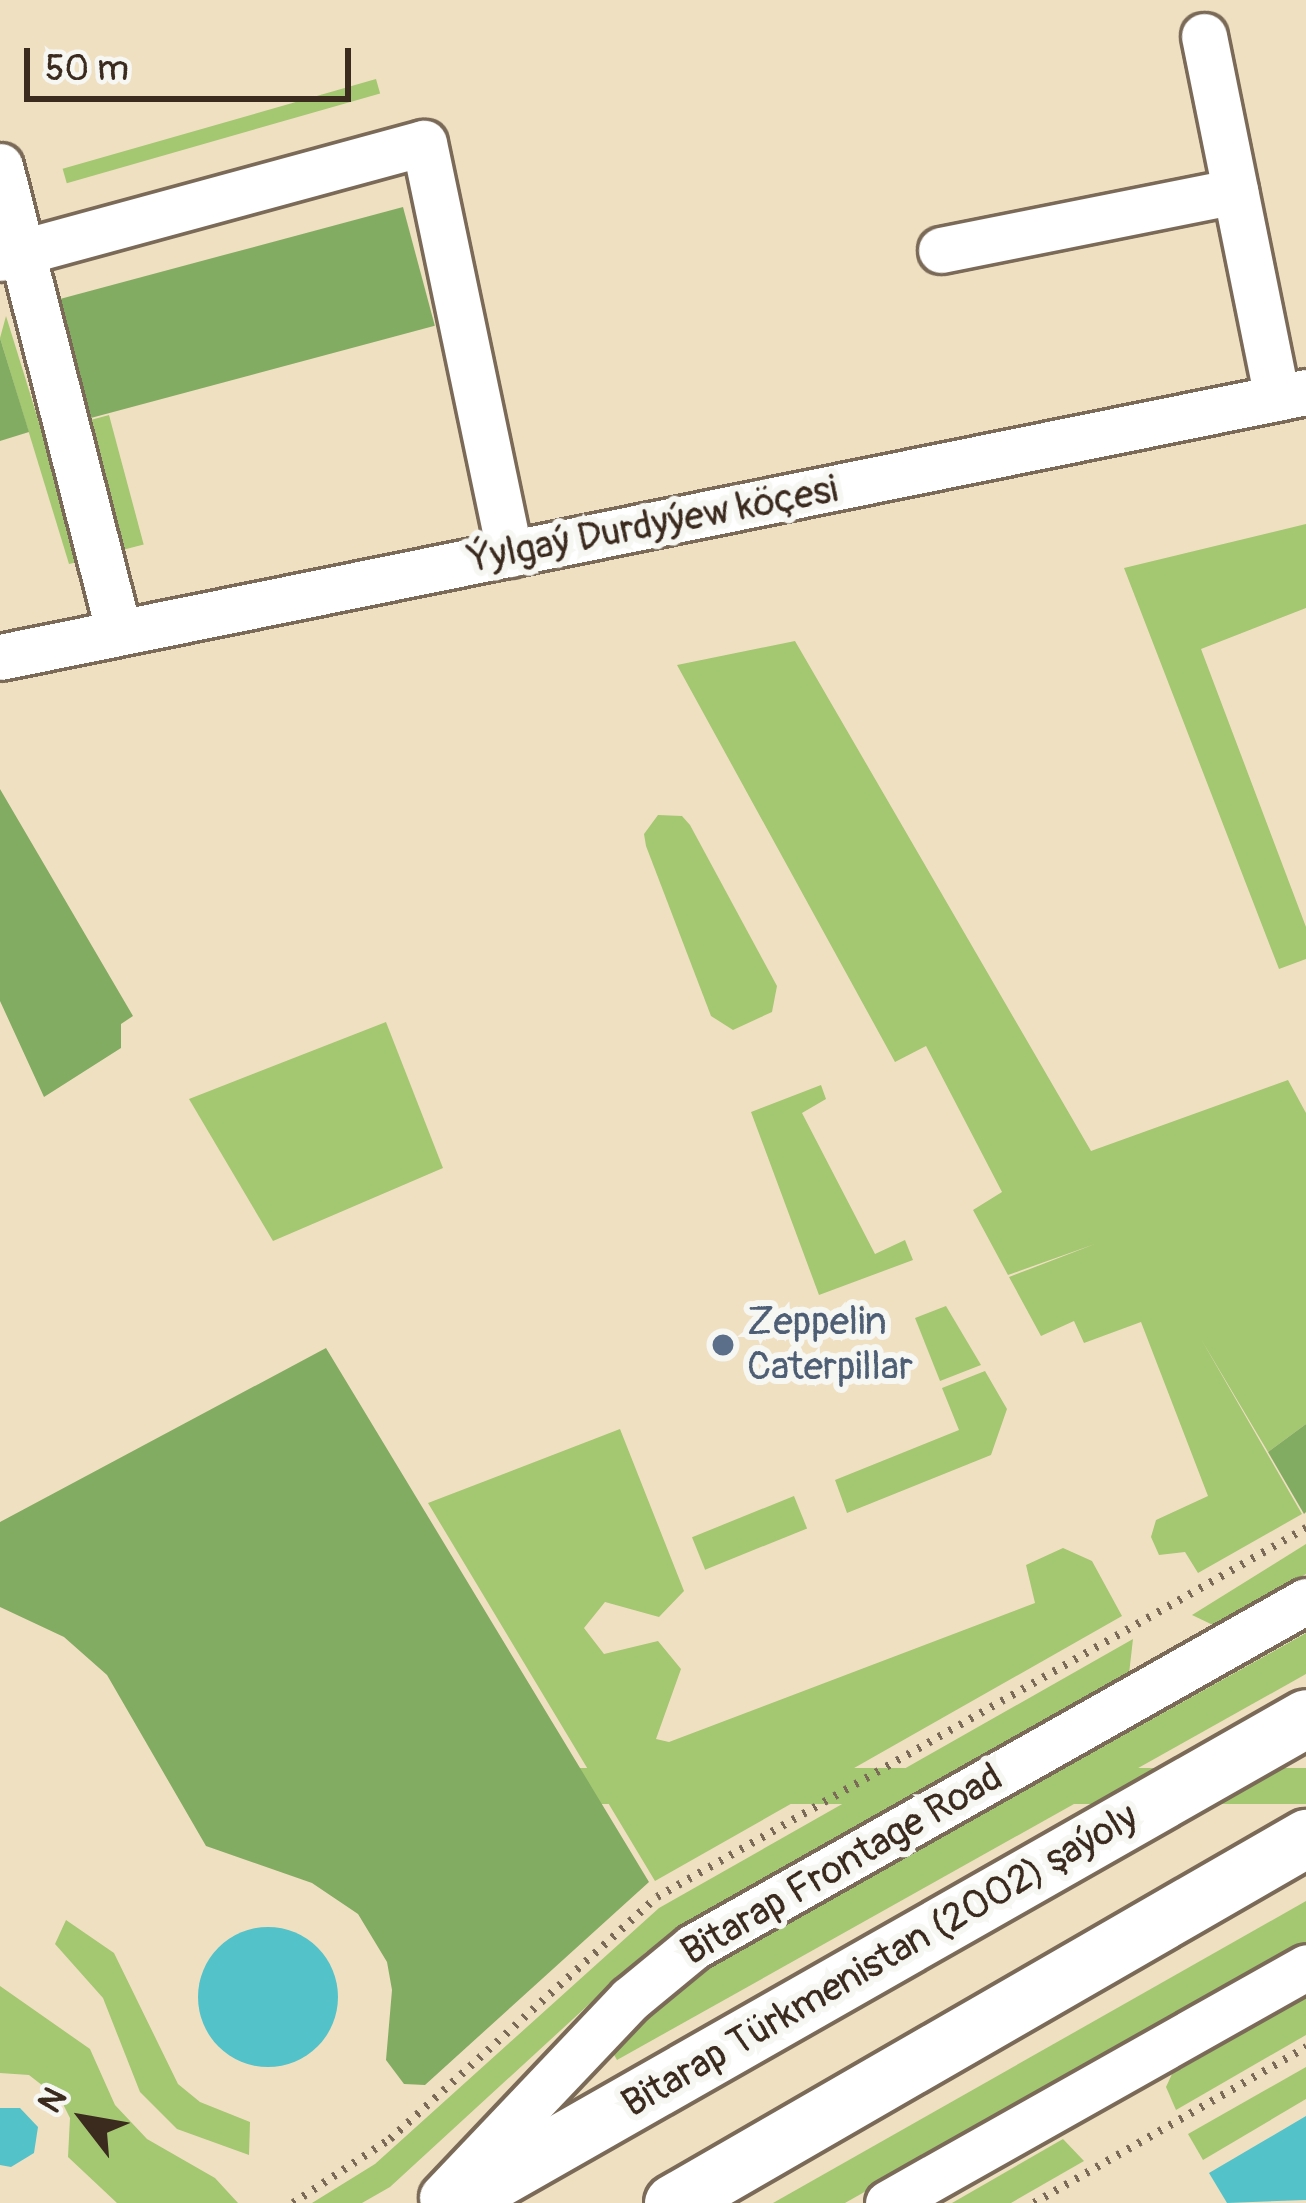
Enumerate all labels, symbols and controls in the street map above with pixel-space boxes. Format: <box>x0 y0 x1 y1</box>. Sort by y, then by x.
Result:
scale bar <box>30 24 357 98</box>
text: 50 m <box>45 46 129 91</box>
street label: Ýylgaý Durdyýew köçesi <box>464 466 842 584</box>
place label: Zeppelin Caterpillar <box>747 1300 913 1391</box>
marker: Zeppelin Caterpillar <box>710 1332 736 1358</box>
street label: Bitarap Frontage Road <box>673 1754 1011 1976</box>
street label: Bitarap Türkmenistan (2002) şaýoly <box>614 1794 1146 2128</box>
north arrow <box>24 2059 144 2179</box>
text: N <box>29 2080 76 2120</box>

